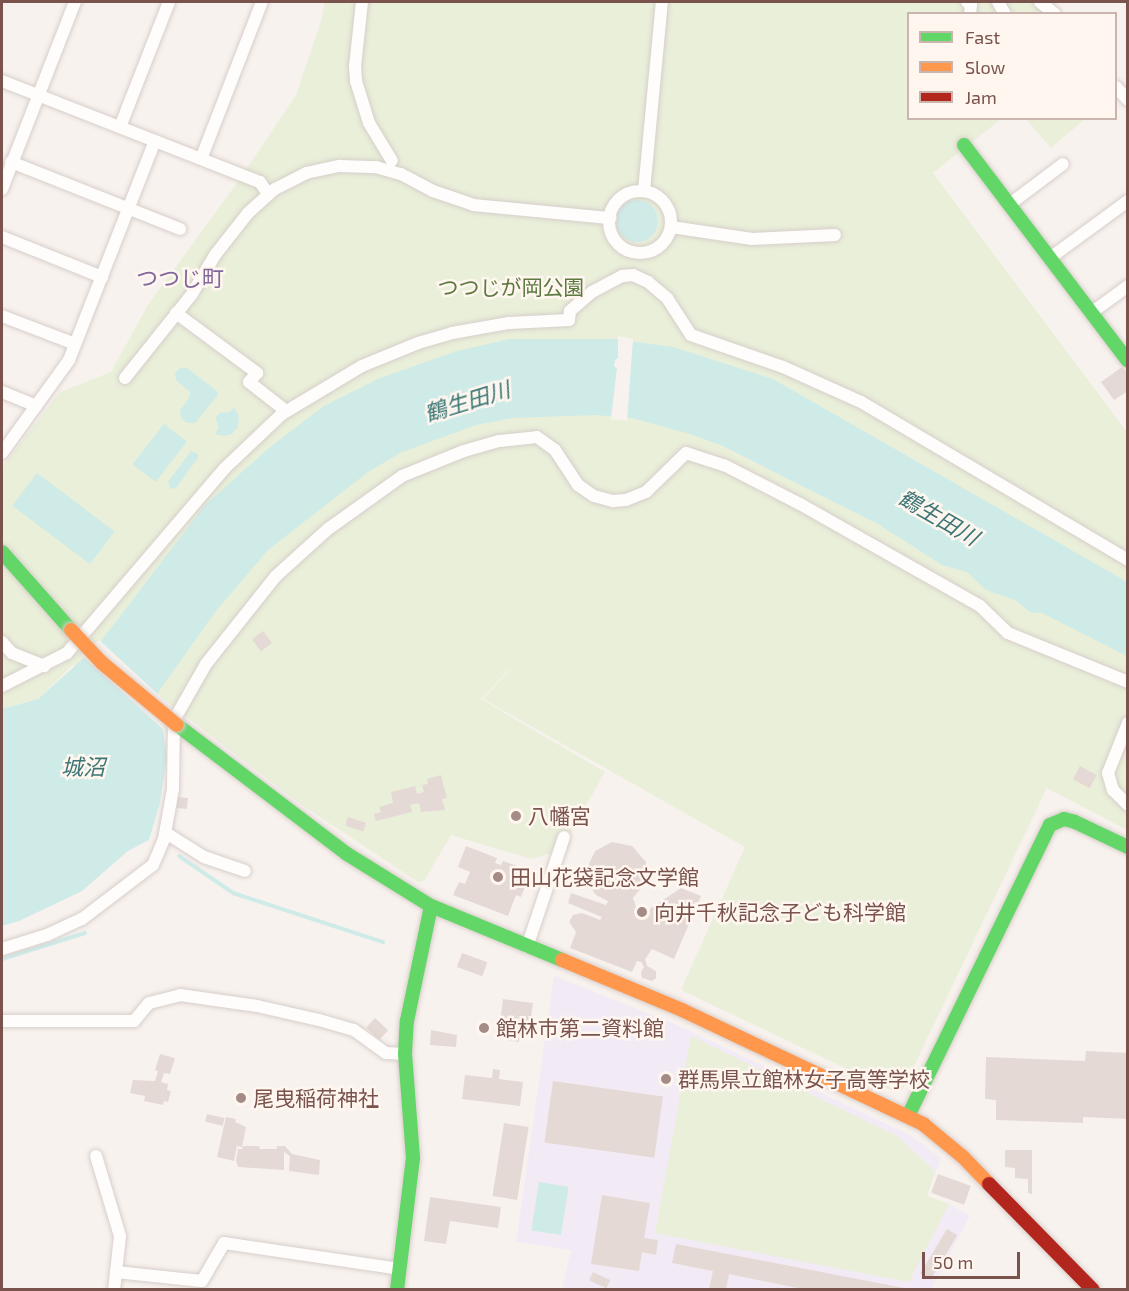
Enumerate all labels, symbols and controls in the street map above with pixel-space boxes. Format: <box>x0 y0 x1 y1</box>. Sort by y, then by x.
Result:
legend <box>907 12 1117 120</box>
text: Fast <box>965 26 1000 48</box>
text: Slow <box>965 56 1005 78</box>
text: Jam <box>965 86 997 108</box>
district label: つつじ町 <box>136 265 224 291</box>
park label: つつじが岡公園 <box>438 274 584 300</box>
water label: 鶴生田川 <box>421 376 513 426</box>
water label: 鶴生田川 <box>894 484 984 550</box>
water label: 城沼 <box>61 754 105 780</box>
place label: 八幡宮 <box>528 803 591 829</box>
marker: 八幡宮 <box>509 809 523 823</box>
place label: 田山花袋記念文学館 <box>510 864 699 890</box>
marker: 田山花袋記念文学館 <box>491 870 505 884</box>
place label: 向井千秋記念子ども科学館 <box>654 899 906 925</box>
marker: 向井千秋記念子ども科学館 <box>635 905 649 919</box>
place label: 館林市第二資料館 <box>496 1015 664 1041</box>
marker: 館林市第二資料館 <box>477 1021 491 1035</box>
place label: 群馬県立館林女子高等学校 <box>678 1066 930 1092</box>
marker: 群馬県立館林女子高等学校 <box>659 1072 673 1086</box>
place label: 尾曳稲荷神社 <box>253 1085 379 1111</box>
marker: 尾曳稲荷神社 <box>234 1091 248 1105</box>
scale bar <box>925 1240 1022 1278</box>
text: 50 m <box>933 1251 973 1273</box>

